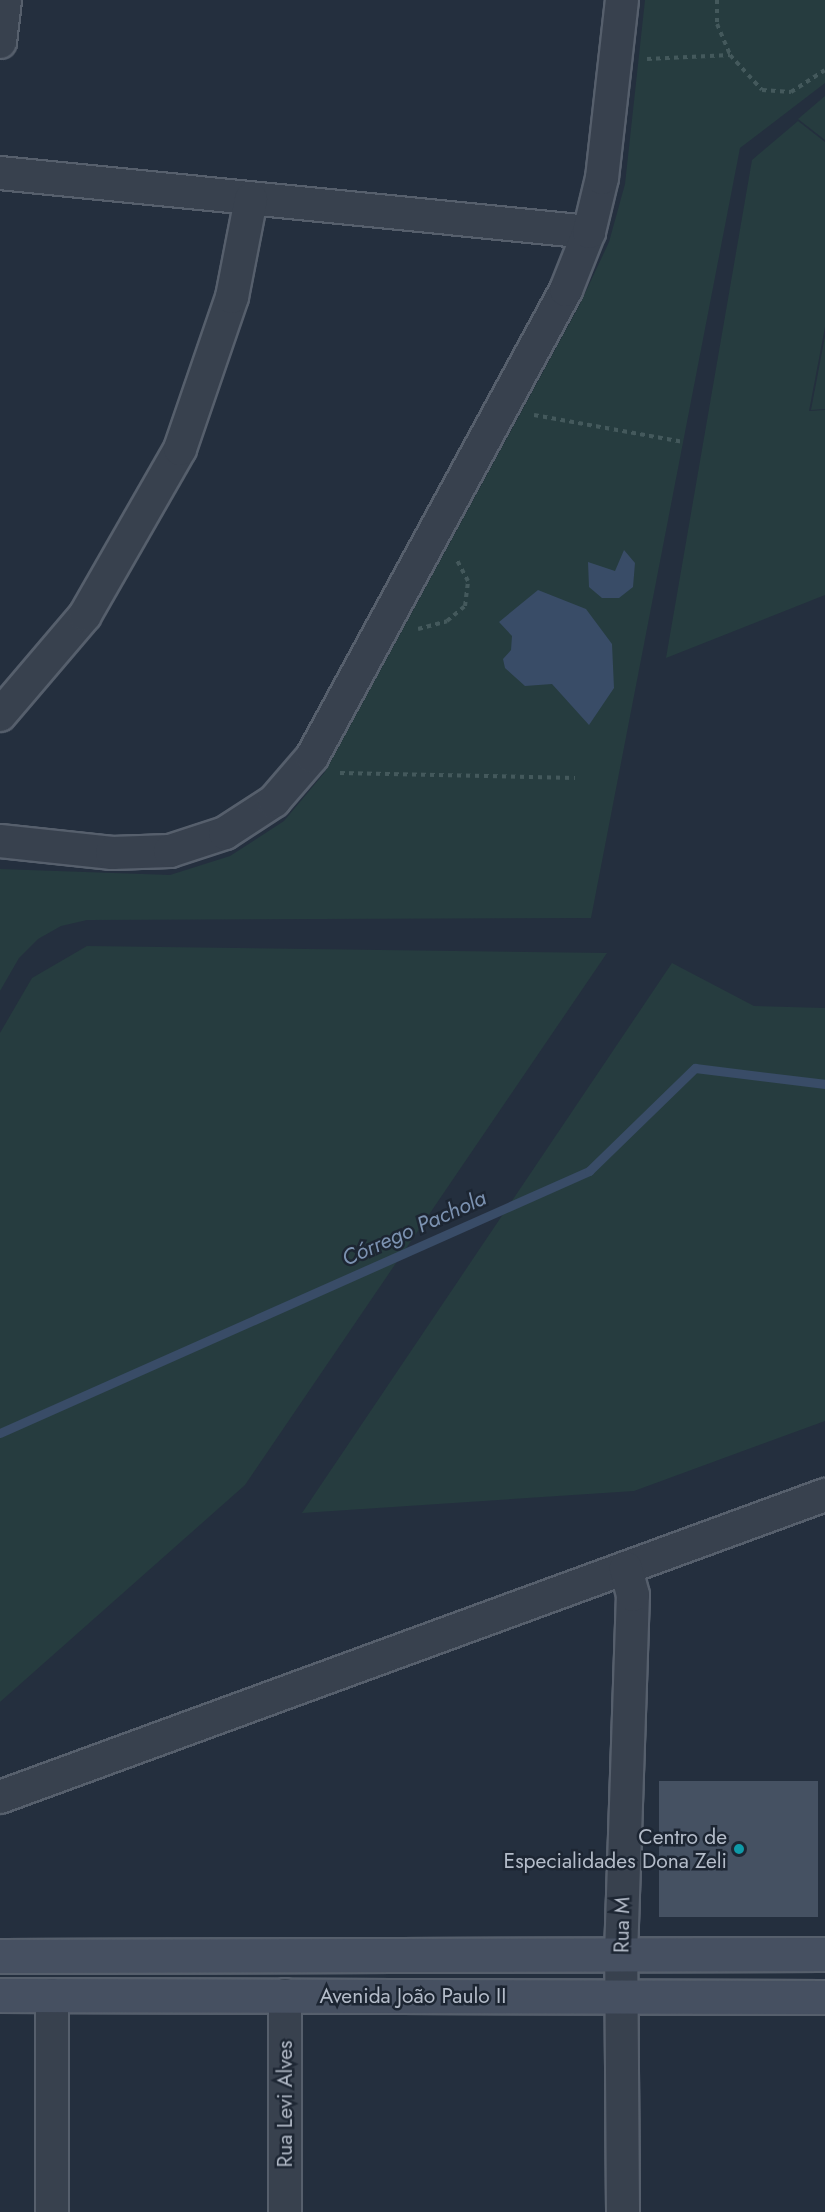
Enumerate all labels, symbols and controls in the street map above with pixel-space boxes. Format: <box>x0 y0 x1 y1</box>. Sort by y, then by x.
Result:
water label: Córrego Pachola <box>338 1184 490 1272</box>
place label: Centro de Especialidades Dona Zeli <box>504 1824 727 1874</box>
marker: Centro de Especialidades Dona Zeli <box>732 1842 746 1856</box>
street label: Rua M <box>609 1897 635 1953</box>
street label: Avenida João Paulo II <box>320 1983 506 2009</box>
street label: Rua Levi Alves <box>272 2040 298 2168</box>

